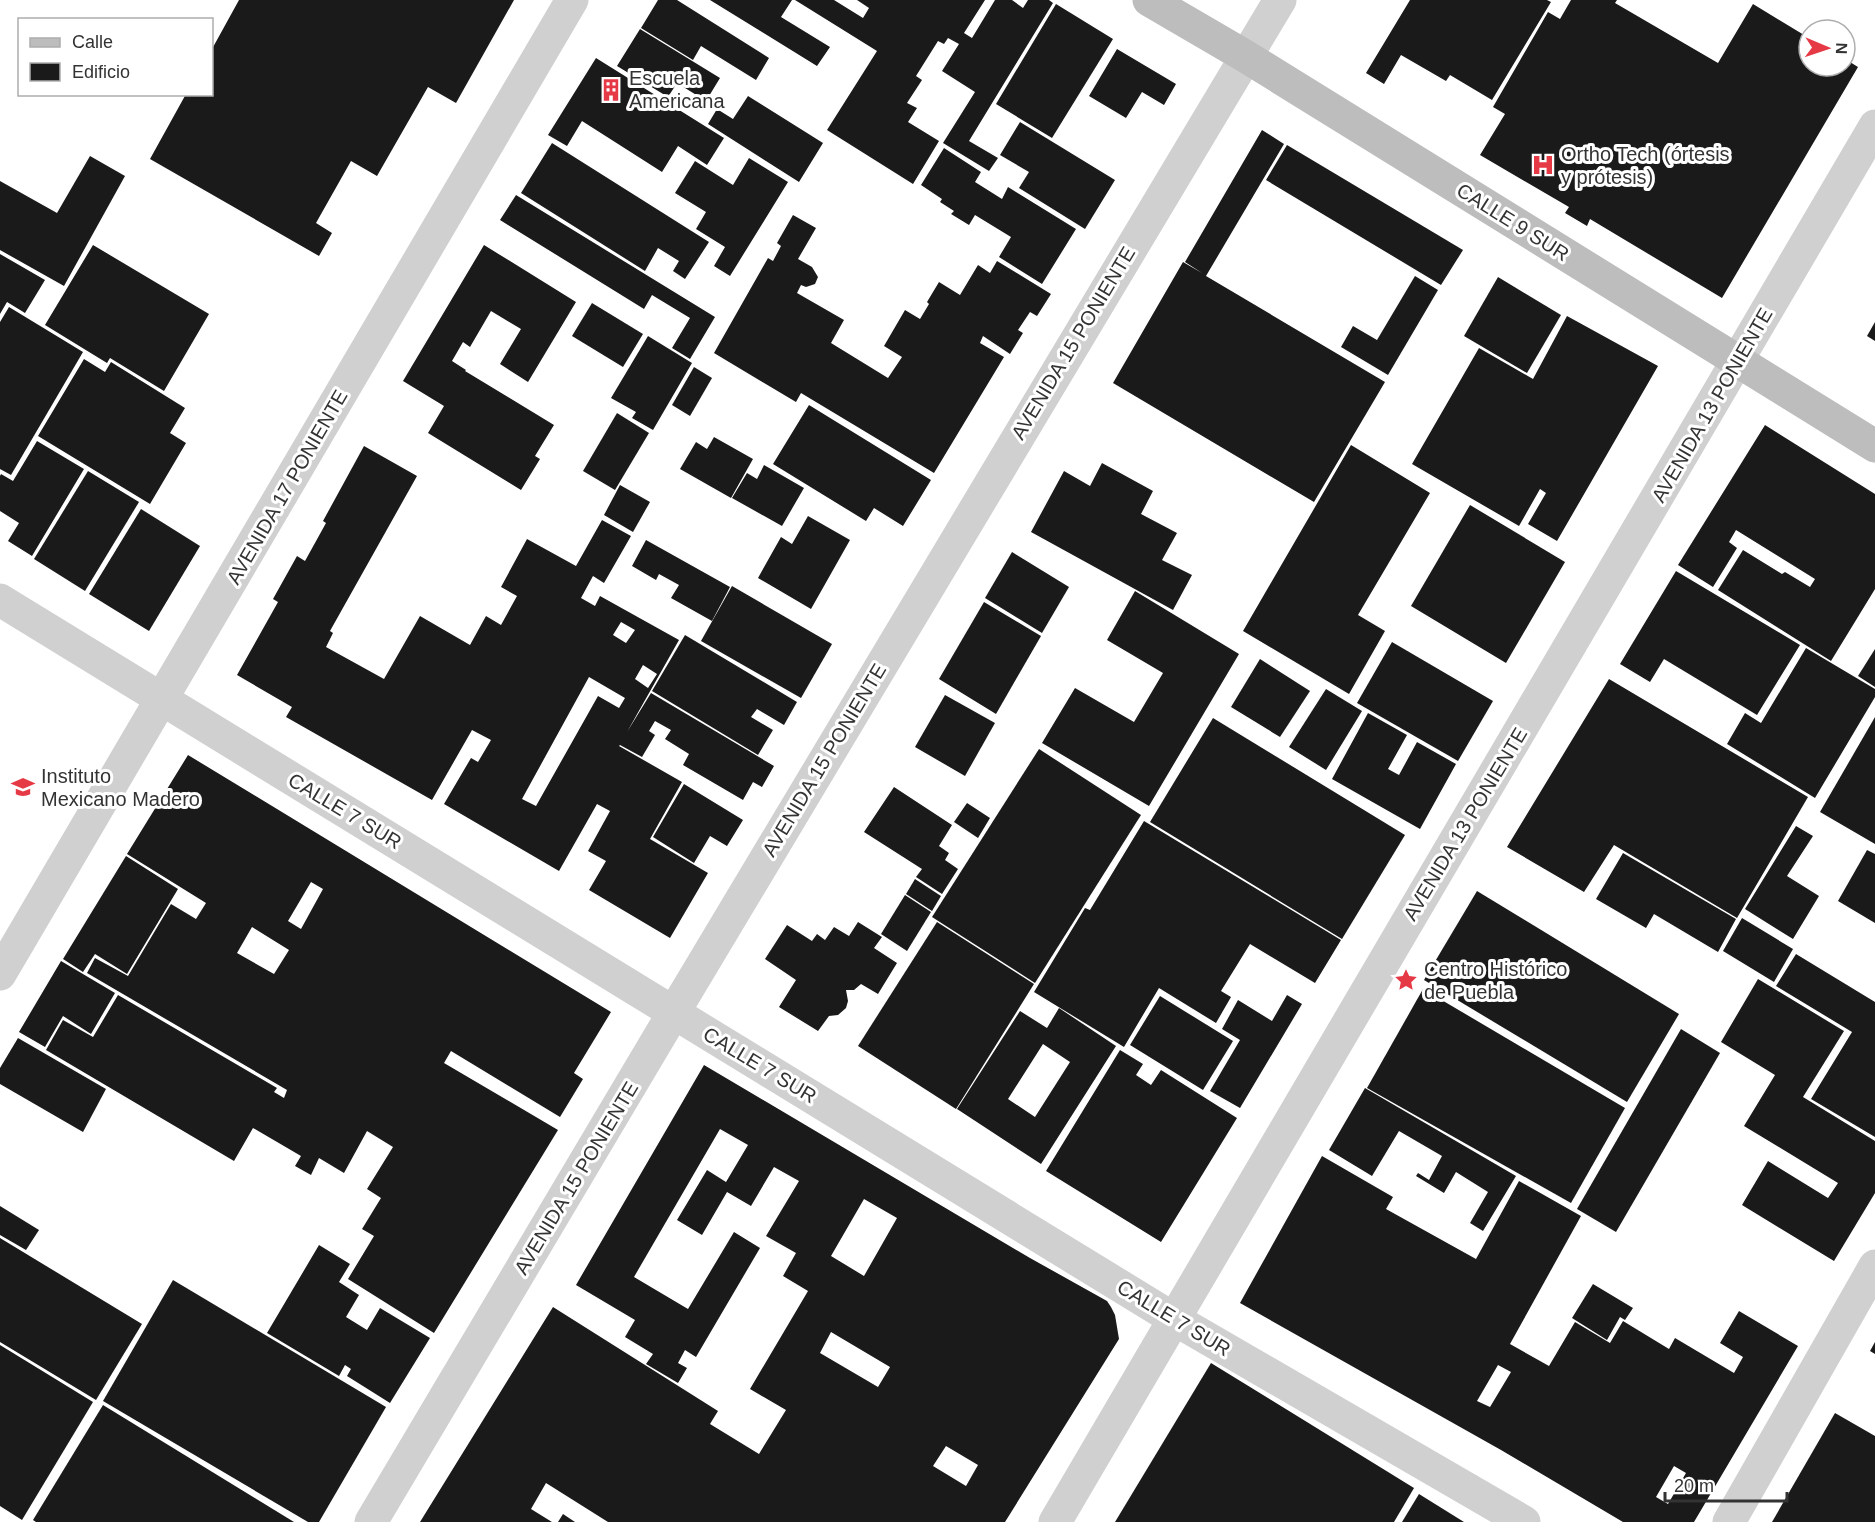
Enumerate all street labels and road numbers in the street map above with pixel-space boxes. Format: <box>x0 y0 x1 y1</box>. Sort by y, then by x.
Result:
street label: CALLE 9 SUR <box>1453 179 1573 265</box>
street label: AVENIDA 15 PONIENTE <box>1007 243 1139 443</box>
street label: AVENIDA 13 PONIENTE <box>1647 304 1777 506</box>
street label: AVENIDA 17 PONIENTE <box>222 386 352 588</box>
street label: AVENIDA 15 PONIENTE <box>758 660 890 860</box>
street label: AVENIDA 13 PONIENTE <box>1399 724 1531 924</box>
street label: CALLE 7 SUR <box>285 769 405 853</box>
street label: CALLE 7 SUR <box>700 1023 820 1107</box>
street label: AVENIDA 15 PONIENTE <box>510 1078 642 1278</box>
street label: CALLE 7 SUR <box>1114 1276 1234 1360</box>

